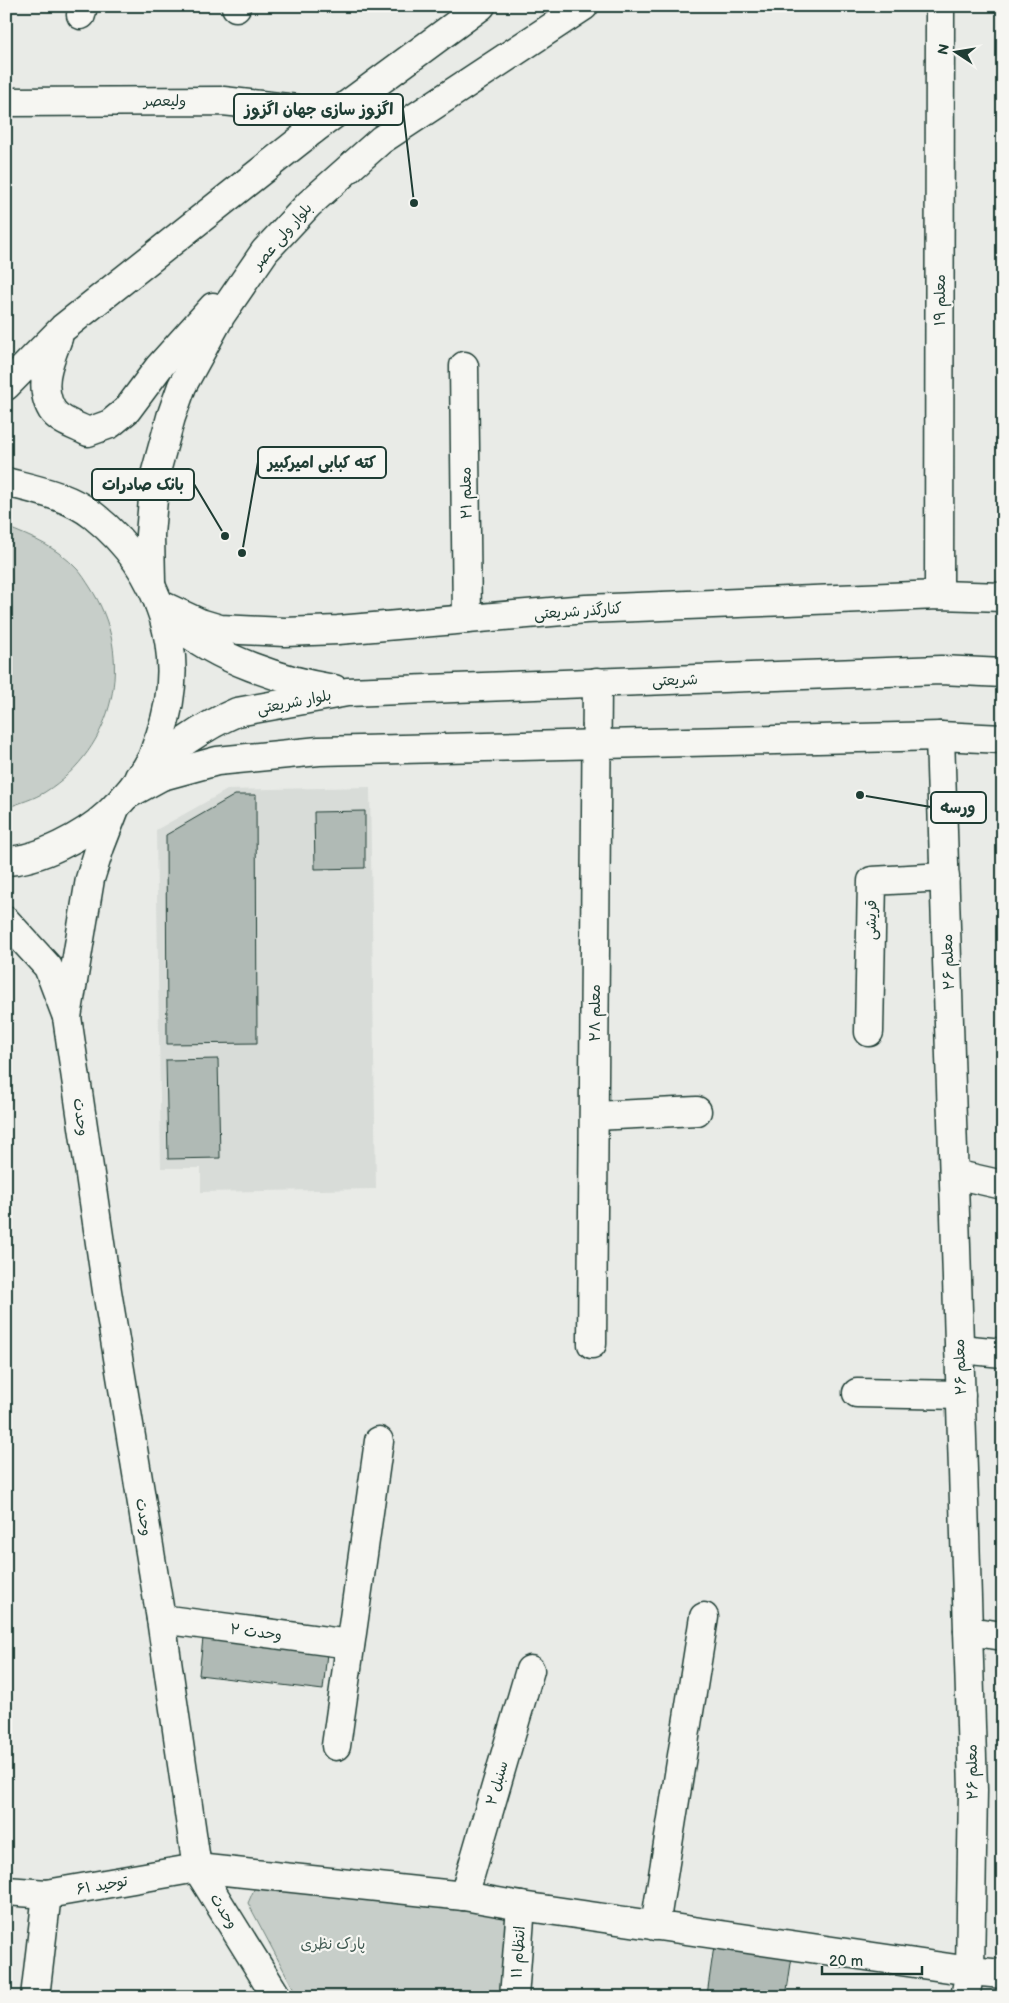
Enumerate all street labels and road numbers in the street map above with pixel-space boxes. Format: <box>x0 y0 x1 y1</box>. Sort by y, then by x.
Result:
street label: ولیعصر <box>142 92 186 111</box>
street label: بلوار ولی عصر <box>247 199 317 275</box>
street label: معلم ۱۹ <box>931 274 952 326</box>
street label: معلم ۲۱ <box>457 467 478 519</box>
street label: کنارگذر شریعتی <box>533 599 623 624</box>
street label: شریعتی <box>652 670 698 691</box>
street label: بلوار شریعتی <box>255 686 333 719</box>
street label: قریشی <box>862 900 881 940</box>
street label: معلم ۲۶ <box>938 933 961 990</box>
street label: معلم ۲۸ <box>586 984 607 1042</box>
street label: وحدت <box>68 1097 93 1137</box>
street label: معلم ۲۶ <box>950 1338 973 1395</box>
street label: وحدت <box>131 1497 156 1537</box>
street label: وحدت ۲ <box>229 1620 283 1645</box>
street label: معلم ۲۶ <box>963 1744 984 1800</box>
street label: سنبل ۲ <box>482 1759 513 1808</box>
street label: توحید ۶۱ <box>75 1872 130 1899</box>
street label: وحدت <box>205 1890 242 1932</box>
street label: انتظام ۱۱ <box>507 1925 531 1979</box>

